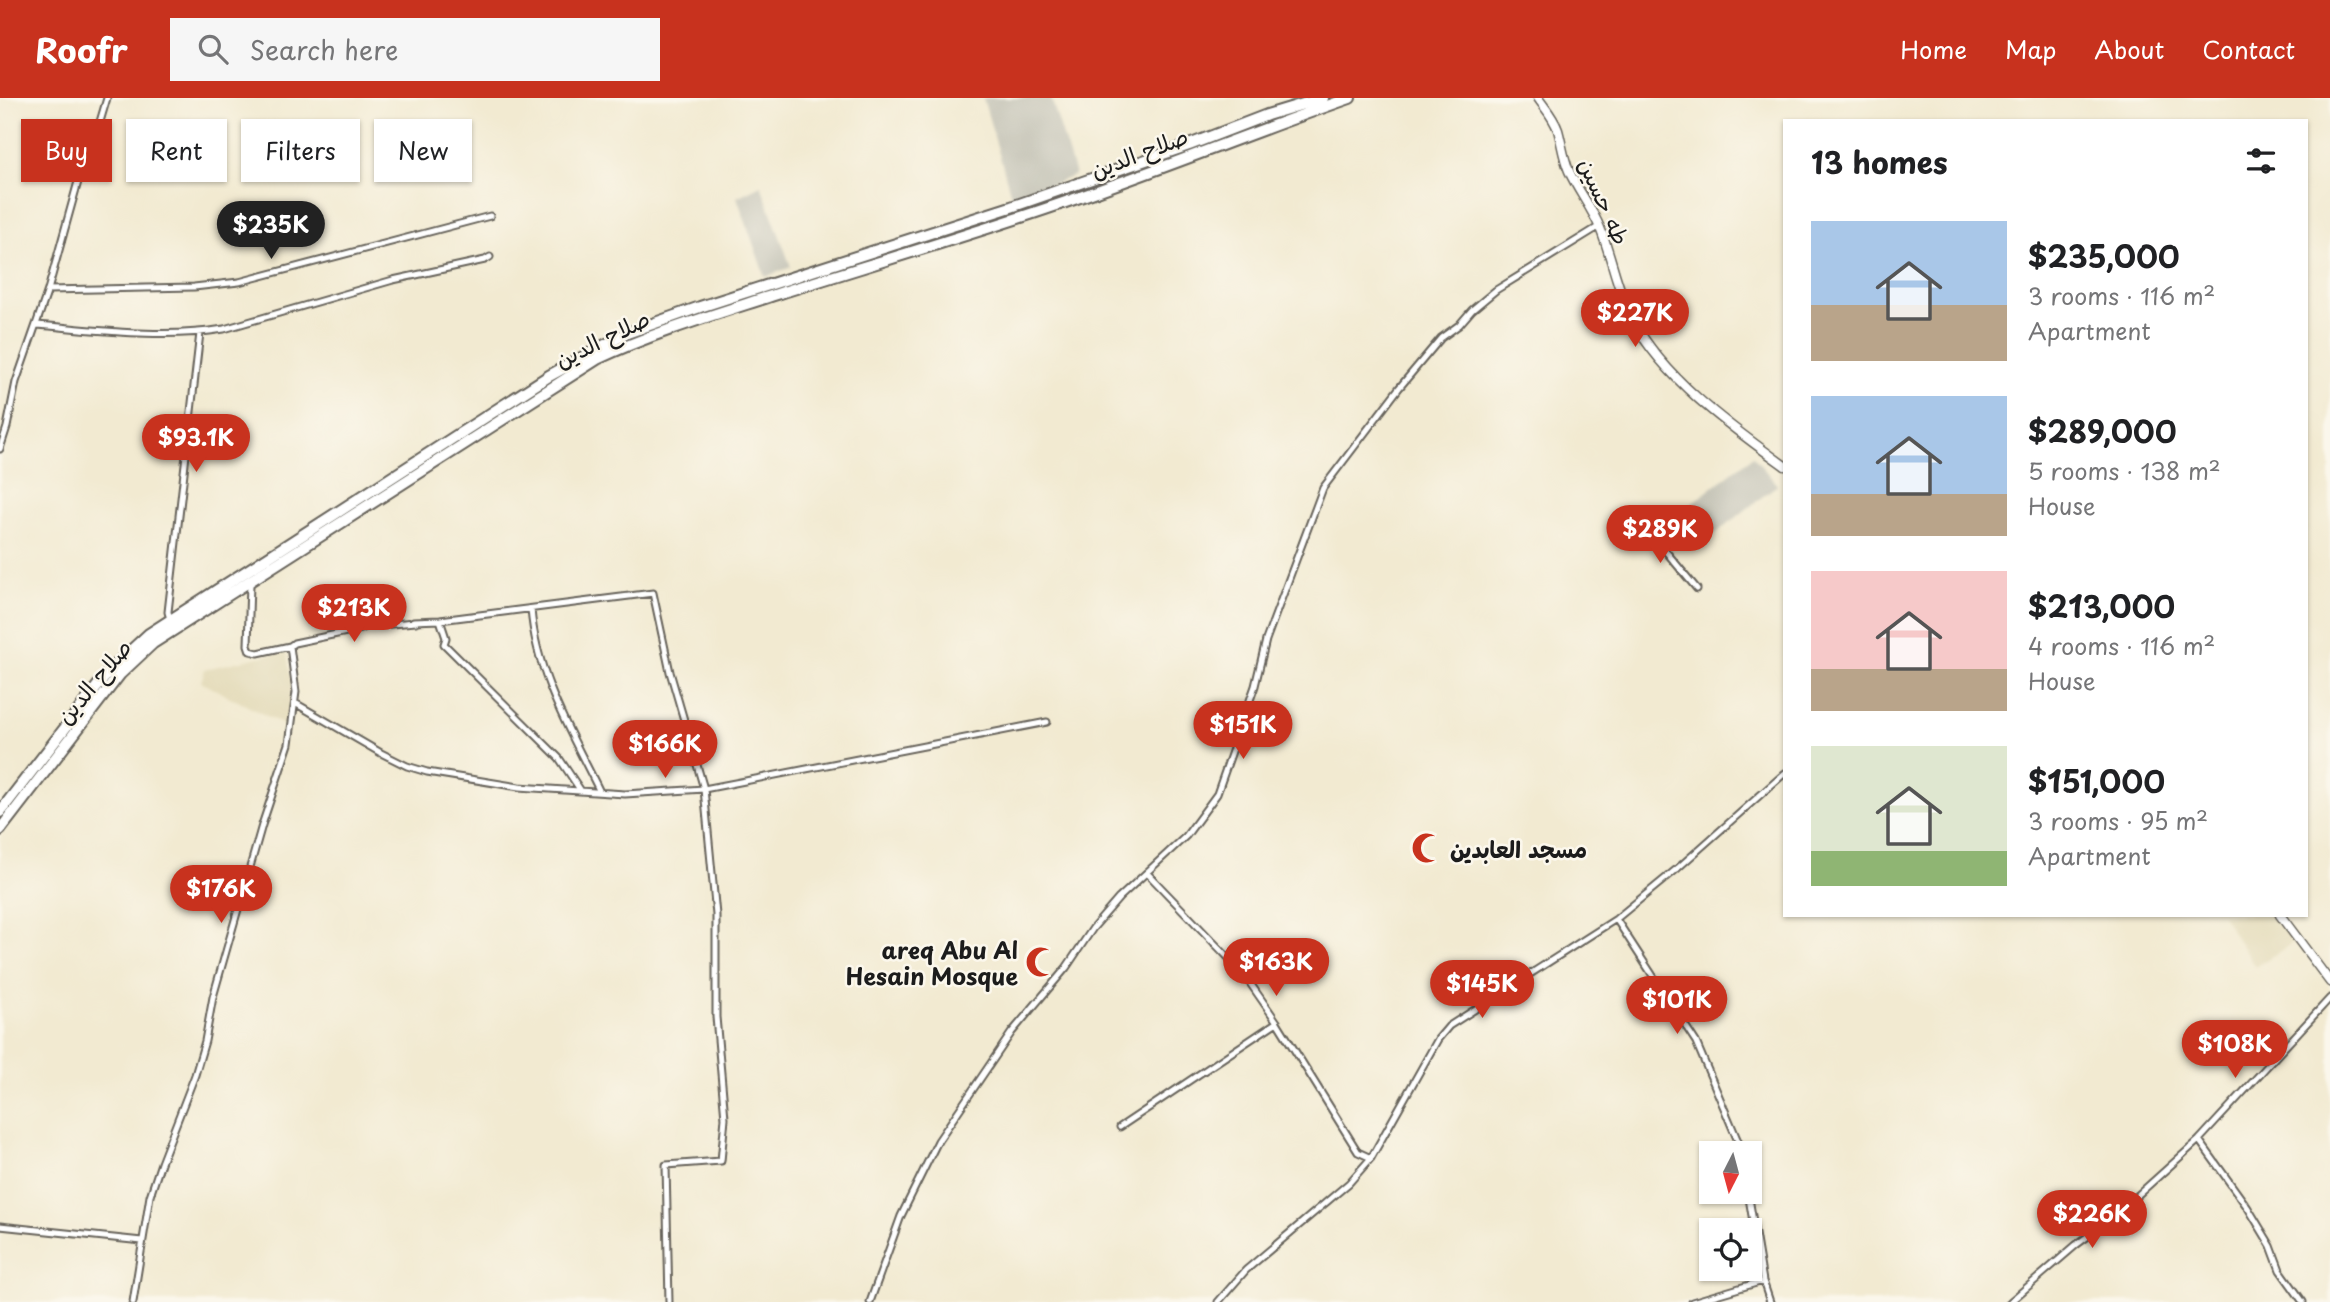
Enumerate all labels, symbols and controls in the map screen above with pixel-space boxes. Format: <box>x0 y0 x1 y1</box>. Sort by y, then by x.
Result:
search box <box>170 18 660 81</box>
text: Roofr <box>35 24 128 74</box>
icon: search <box>194 30 232 68</box>
text: Search here <box>250 30 398 69</box>
text: Home <box>1900 31 1967 67</box>
text: Map <box>2005 31 2056 67</box>
text: About <box>2094 31 2164 67</box>
text: Contact <box>2202 31 2295 67</box>
street label: صلاح الدين <box>1085 117 1193 187</box>
chip: Buy <box>21 119 112 182</box>
chip: Rent <box>126 119 227 182</box>
chip: Filters <box>241 119 360 182</box>
chip: New <box>374 119 472 182</box>
text: 13 homes <box>1811 139 1948 184</box>
icon: filters <box>2242 142 2280 180</box>
street label: طه حسين <box>1570 152 1640 250</box>
pin: $235K <box>222 202 320 261</box>
text: $235K <box>233 206 309 241</box>
text: $235,000 <box>2028 233 2180 278</box>
icon: home <box>1867 249 1951 333</box>
text: 3 rooms · 116 m² <box>2028 278 2215 313</box>
pin: $227K <box>1586 289 1684 349</box>
text: $227K <box>1597 294 1673 329</box>
street label: صلاح الدين <box>548 300 656 376</box>
text: Apartment <box>2028 313 2151 348</box>
text: $289,000 <box>2028 408 2177 453</box>
pin: $93.1K <box>139 414 253 474</box>
text: $93.1K <box>158 419 234 454</box>
icon: home <box>1867 424 1951 508</box>
text: 5 rooms · 138 m² <box>2028 453 2221 488</box>
text: House <box>2028 488 2095 523</box>
pin: $289K <box>1611 505 1709 565</box>
text: $289K <box>1622 510 1698 545</box>
text: $213,000 <box>2028 583 2175 628</box>
pin: $213K <box>305 584 403 644</box>
text: $213K <box>318 589 390 624</box>
icon: home <box>1867 599 1951 683</box>
text: 4 rooms · 116 m² <box>2028 628 2215 663</box>
street label: صلاح الدين <box>47 631 139 731</box>
text: House <box>2028 663 2095 698</box>
pin: $151K <box>1194 702 1292 761</box>
text: $151K <box>1209 706 1277 741</box>
pin: $166K <box>616 720 714 780</box>
text: $166K <box>628 725 702 760</box>
text: $151,000 <box>2028 758 2165 803</box>
icon: home <box>1867 774 1951 858</box>
text: 3 rooms · 95 m² <box>2028 803 2208 838</box>
mosque icon: مسجد العابدين <box>1410 831 1444 865</box>
place label: مسجد العابدين <box>1450 831 1587 866</box>
text: Apartment <box>2028 838 2151 873</box>
pin: $176K <box>172 866 270 925</box>
text: $176K <box>186 870 256 905</box>
place label: areq Abu Al Hesain Mosque <box>846 932 1018 993</box>
pin: $163K <box>1227 939 1325 998</box>
text: $163K <box>1239 943 1313 978</box>
mosque icon: areq Abu Al Hesain Mosque <box>1024 945 1058 979</box>
pin: $145K <box>1433 960 1531 1020</box>
text: $145K <box>1446 965 1518 1000</box>
pin: $101K <box>1628 976 1726 1036</box>
text: $101K <box>1642 981 1712 1016</box>
pin: $108K <box>2186 1020 2284 1080</box>
text: $108K <box>2198 1025 2272 1060</box>
north arrow <box>1699 1141 1762 1204</box>
map controls <box>1699 1141 1762 1281</box>
pin: $226K <box>2043 1190 2141 1250</box>
text: $226K <box>2053 1195 2131 1230</box>
button: locate <box>1699 1218 1762 1281</box>

